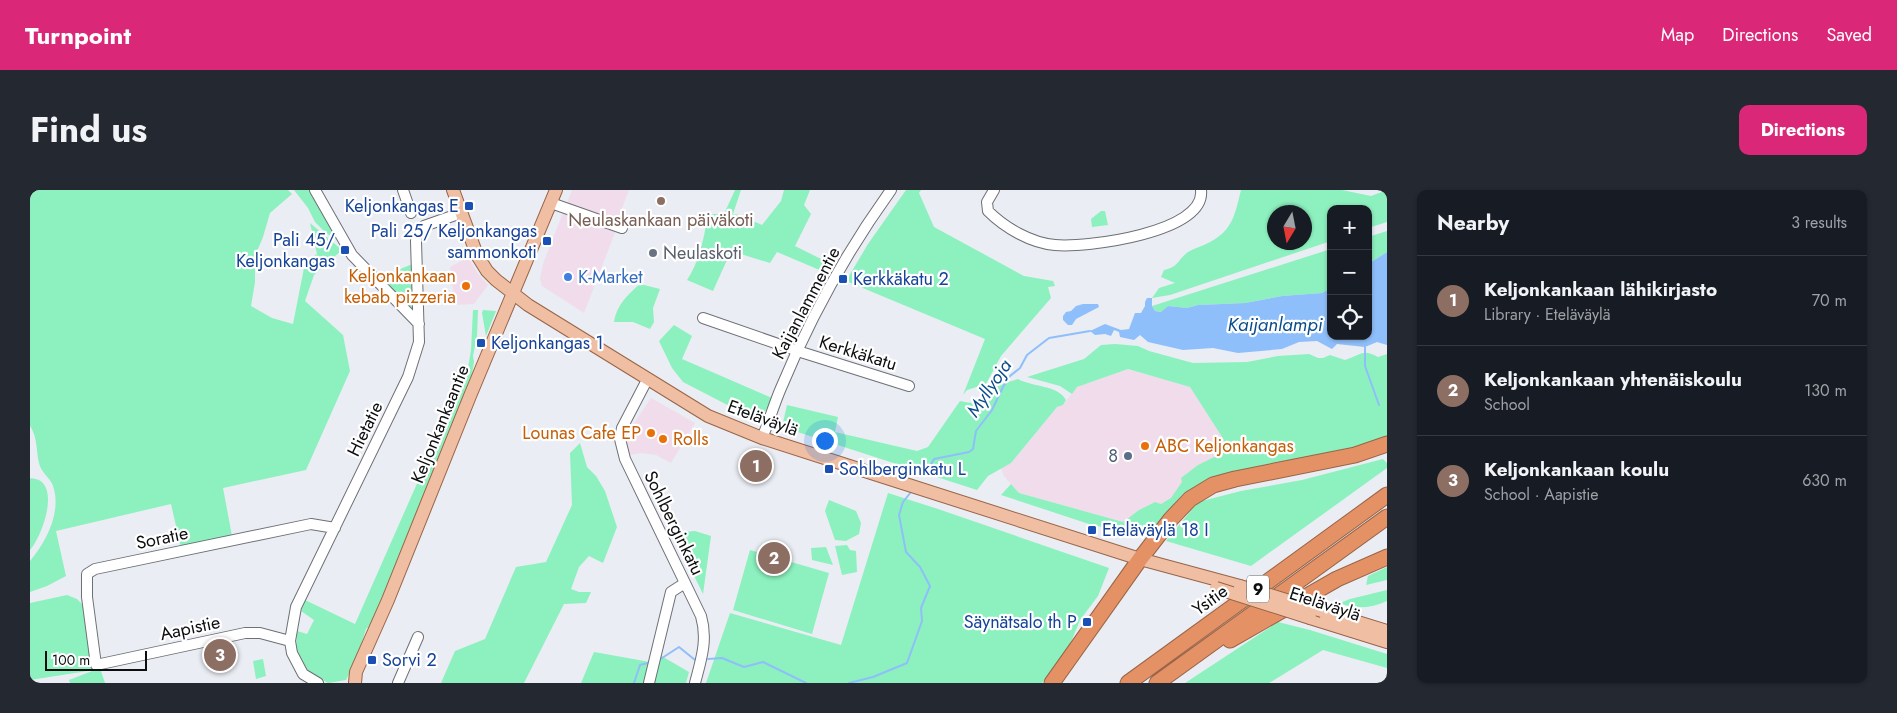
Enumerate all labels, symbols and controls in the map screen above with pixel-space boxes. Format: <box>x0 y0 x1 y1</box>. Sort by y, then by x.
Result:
text: Turnpoint <box>25 18 131 53</box>
text: Map <box>1661 22 1694 48</box>
text: Directions <box>1722 22 1798 48</box>
text: Saved <box>1826 22 1872 48</box>
text: Find us <box>30 105 147 155</box>
button: Directions <box>1739 105 1867 155</box>
place label: Keljonkangas E <box>345 193 459 219</box>
marker: Neulaskankaan päiväkoti <box>655 195 667 207</box>
marker: Keljonkangas E <box>463 200 475 212</box>
north arrow <box>1267 205 1312 250</box>
map controls <box>1327 205 1372 340</box>
button: + <box>1327 205 1372 250</box>
place label: Neulaskankaan päiväkoti <box>568 207 754 233</box>
text: Nearby <box>1437 208 1509 238</box>
text: 3 results <box>1791 211 1847 234</box>
place label: Pali 25/ Keljonkangas sammonkoti <box>371 218 537 265</box>
place label: Pali 45/ Keljonkangas <box>236 227 335 274</box>
marker: Pali 25/ Keljonkangas sammonkoti <box>541 235 553 247</box>
place label: Neulaskoti <box>663 240 742 266</box>
street label: Kaijanlammentie <box>765 242 847 364</box>
marker: Pali 45/ Keljonkangas <box>339 244 351 256</box>
marker: Neulaskoti <box>647 247 659 259</box>
button: − <box>1327 250 1372 295</box>
place label: Keljonkankaan kebab pizzeria <box>344 263 456 310</box>
place label: K-Market <box>578 264 643 290</box>
place label: Kerkkäkatu 2 <box>853 266 949 292</box>
marker: K-Market <box>562 271 574 283</box>
marker: Kerkkäkatu 2 <box>837 273 849 285</box>
text: Keljonkankaan lähikirjasto <box>1484 276 1717 303</box>
marker: Keljonkankaan kebab pizzeria <box>460 280 472 292</box>
text: 1 <box>1449 289 1457 312</box>
text: 70 m <box>1812 289 1847 312</box>
button: locate <box>1327 295 1372 340</box>
text: Library · Eteläväylä <box>1484 303 1611 326</box>
water label: Kaijanlampi <box>1228 311 1324 338</box>
street label: Kerkkäkatu <box>816 329 900 377</box>
place label: Keljonkangas 1 <box>491 330 604 356</box>
marker: Keljonkangas 1 <box>475 337 487 349</box>
water label: Myllyoja <box>960 353 1019 422</box>
street label: Keljonkankaantie <box>404 361 476 487</box>
text: Keljonkankaan yhtenäiskoulu <box>1484 366 1742 393</box>
text: 2 <box>1448 379 1458 402</box>
text: 130 m <box>1804 379 1847 402</box>
street label: Eteläväylä <box>724 393 802 443</box>
text: School <box>1484 393 1530 416</box>
street label: Hietatie <box>341 397 389 461</box>
place label: Lounas Cafe EP <box>522 420 641 446</box>
place label: Rolls <box>673 426 708 452</box>
marker: Lounas Cafe EP <box>645 427 657 439</box>
your location <box>812 428 838 454</box>
marker: Rolls <box>657 433 669 445</box>
place label: ABC Keljonkangas <box>1155 433 1294 459</box>
marker: ABC Keljonkangas <box>1139 440 1151 452</box>
place label: 8 <box>1108 443 1118 469</box>
pin: 1 <box>740 447 772 485</box>
marker: 8 <box>1122 450 1134 462</box>
place label: Sohlberginkatu L <box>839 456 966 482</box>
text: Keljonkankaan koulu <box>1484 456 1669 483</box>
marker: Sohlberginkatu L <box>823 463 835 475</box>
street label: Sohlberginkatu <box>637 466 711 580</box>
text: 3 <box>1448 469 1458 492</box>
text: 630 m <box>1802 469 1847 492</box>
text: School · Aapistie <box>1484 483 1599 506</box>
place label: Eteläväylä 18 I <box>1102 517 1209 543</box>
street label: Soratie <box>133 520 191 556</box>
marker: Eteläväylä 18 I <box>1086 524 1098 536</box>
pin: 2 <box>758 539 790 577</box>
road number: 9 <box>1247 576 1269 602</box>
street label: Ysitie <box>1187 578 1233 622</box>
street label: Eteläväylä <box>1286 580 1364 628</box>
street label: Aapistie <box>157 609 223 647</box>
place label: Säynätsalo th P <box>964 609 1077 635</box>
marker: Säynätsalo th P <box>1081 616 1093 628</box>
pin: 3 <box>204 636 236 674</box>
place label: Sorvi 2 <box>382 647 437 673</box>
scale bar <box>45 648 148 671</box>
text: 100 m <box>52 650 90 670</box>
marker: Sorvi 2 <box>366 654 378 666</box>

